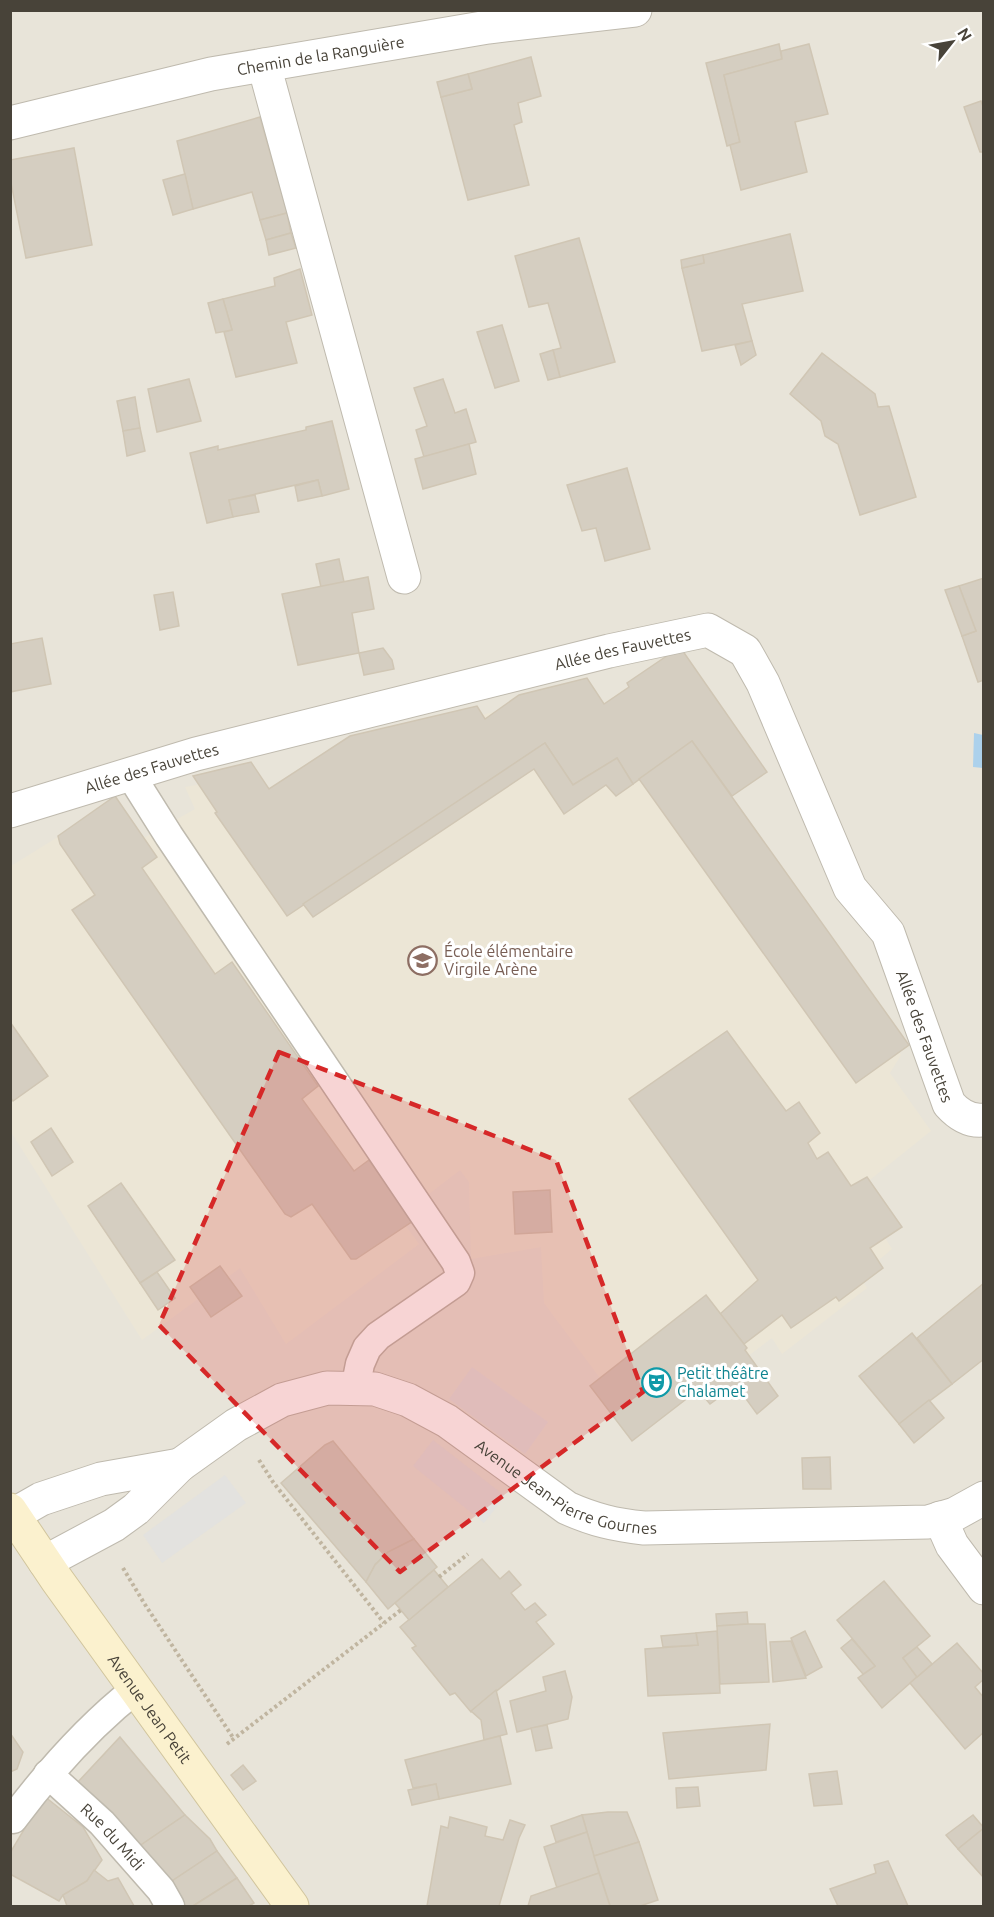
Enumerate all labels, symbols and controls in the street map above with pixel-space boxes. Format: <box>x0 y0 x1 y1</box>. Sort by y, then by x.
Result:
north arrow <box>922 12 982 72</box>
text: N <box>954 25 976 44</box>
street label: Chemin de la Ranguière <box>235 32 406 78</box>
street label: Allée des Fauvettes <box>553 625 692 673</box>
street label: Allée des Fauvettes <box>82 740 221 797</box>
place label: École élémentaire Virgile Arène <box>444 940 573 978</box>
school or university icon: École élémentaire Virgile Arène <box>407 944 439 976</box>
street label: Allée des Fauvettes <box>893 968 957 1105</box>
place label: Petit théâtre Chalamet <box>677 1364 769 1400</box>
theatre icon: Petit théâtre Chalamet <box>640 1366 672 1398</box>
street label: Avenue Jean-Pierre Gournes <box>472 1436 657 1537</box>
street label: Avenue Jean Petit <box>104 1651 196 1767</box>
street label: Rue du Midi <box>77 1799 148 1874</box>

